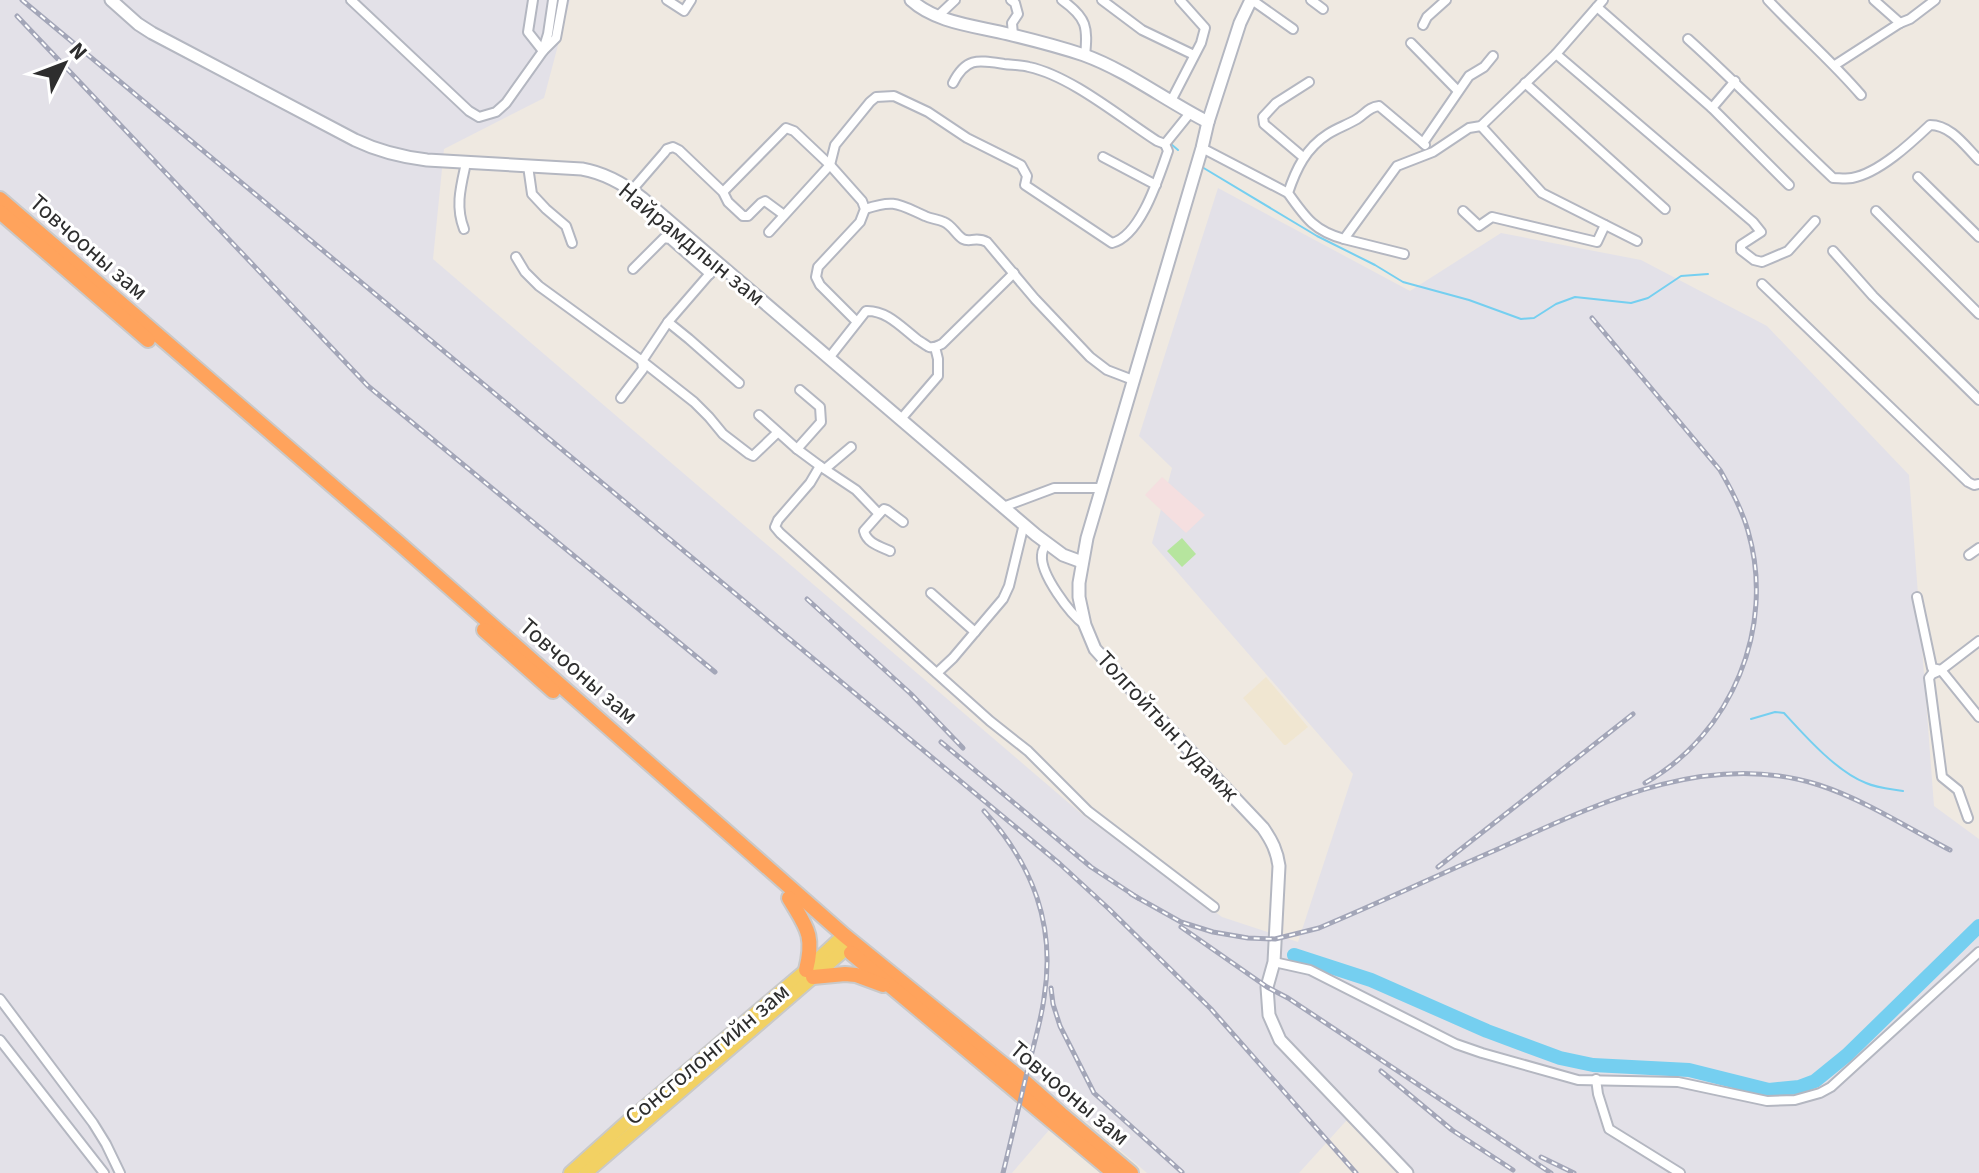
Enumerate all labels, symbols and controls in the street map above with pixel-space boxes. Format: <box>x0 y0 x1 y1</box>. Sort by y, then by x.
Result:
north arrow <box>24 24 104 104</box>
text: N <box>61 35 95 67</box>
street label: Найрамдлын зам <box>611 174 773 315</box>
street label: Товчооны зам <box>22 186 156 309</box>
street label: Товчооны зам <box>512 610 646 733</box>
street label: Толгойтын гудамж <box>1088 643 1247 810</box>
street label: Сонсголонгийн зам <box>617 975 797 1134</box>
street label: Товчооны зам <box>1002 1033 1137 1154</box>

